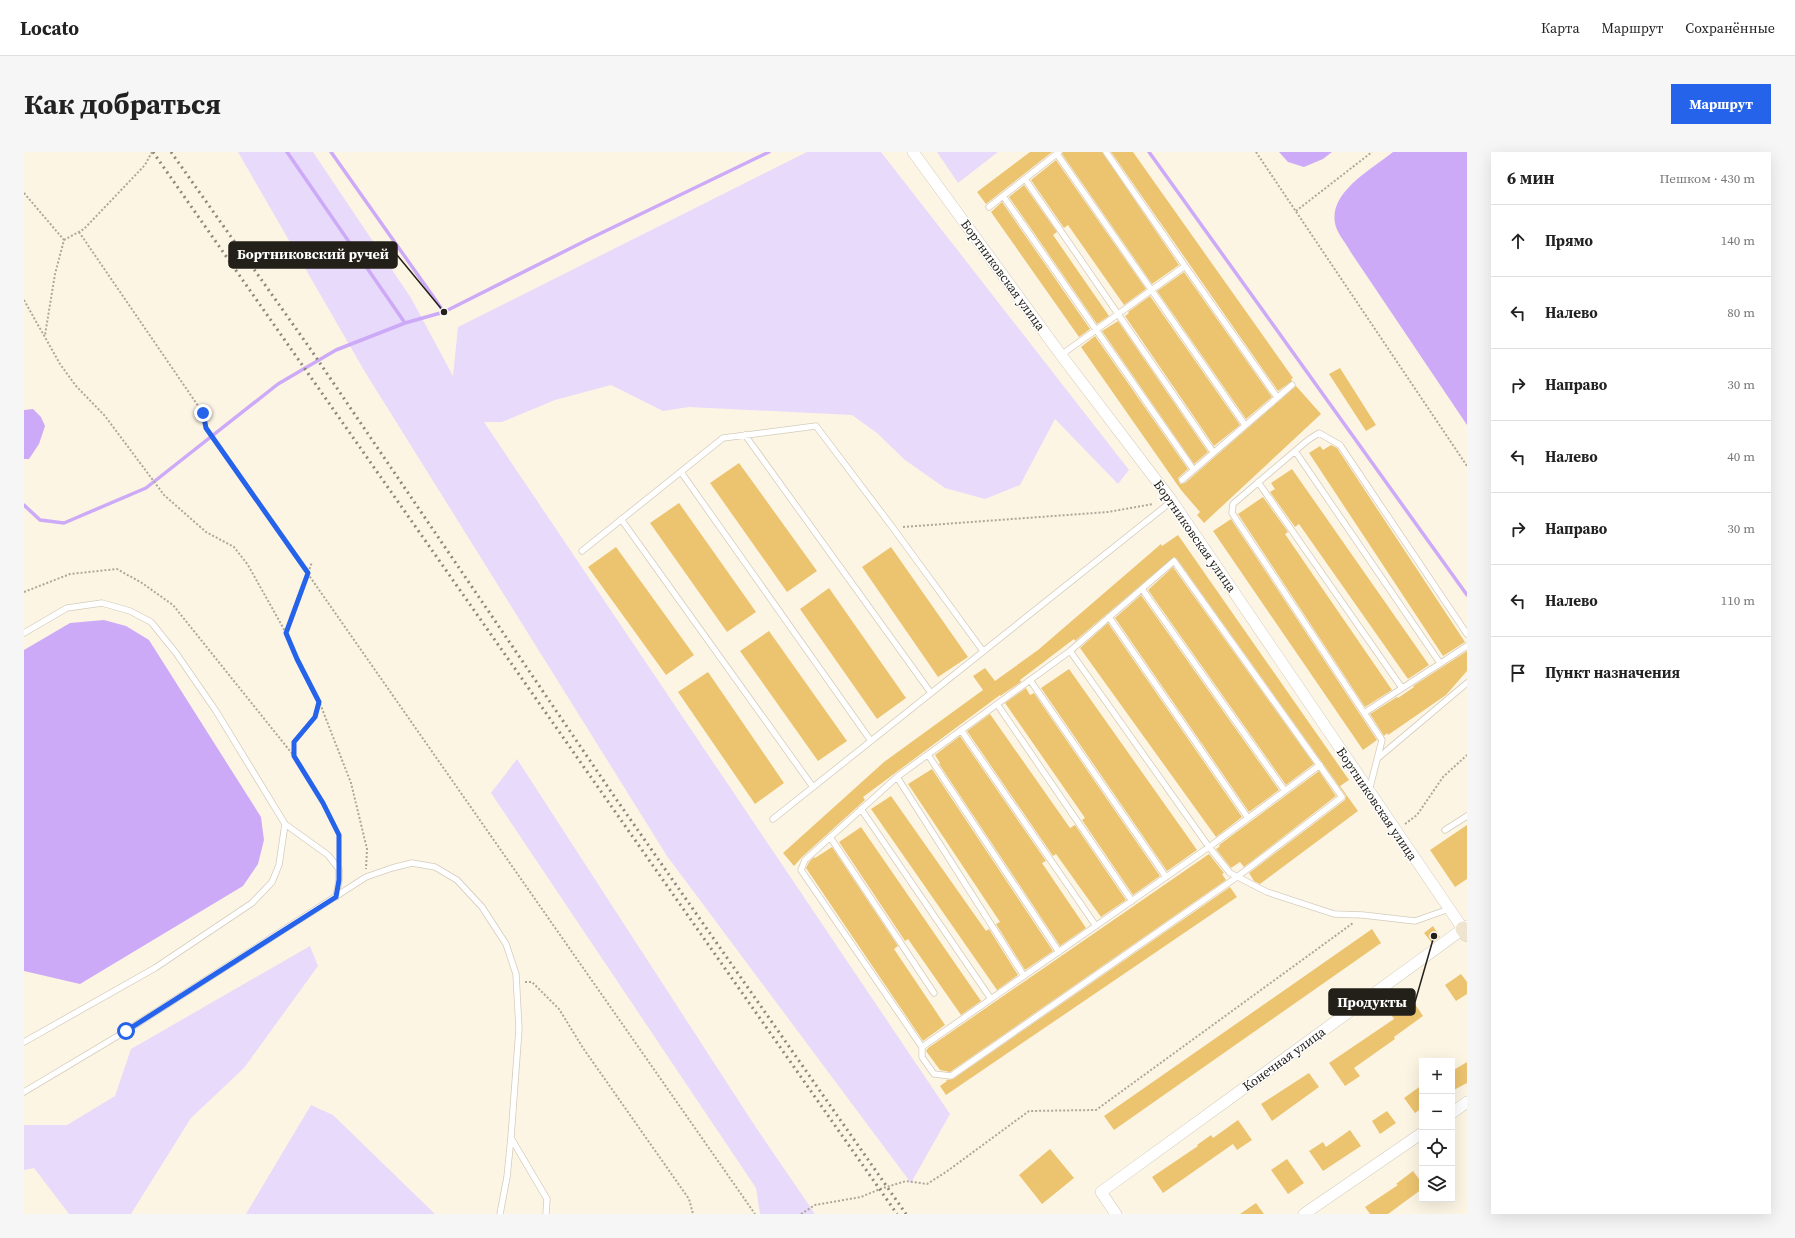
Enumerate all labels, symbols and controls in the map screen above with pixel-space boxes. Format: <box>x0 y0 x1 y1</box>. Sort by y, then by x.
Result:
text: Locato <box>20 15 79 41</box>
text: Карта <box>1541 18 1580 38</box>
text: Маршрут <box>1602 18 1663 38</box>
text: Сохранённые <box>1685 18 1775 38</box>
button: Маршрут <box>1671 84 1771 124</box>
text: Как добраться <box>24 85 221 123</box>
text: 6 мин <box>1507 166 1555 190</box>
text: Пешком · 430 m <box>1660 170 1755 187</box>
street label: Бортниковская улица <box>957 216 1049 334</box>
icon: ahead <box>1507 230 1529 252</box>
text: Прямо <box>1545 230 1593 251</box>
text: 140 m <box>1721 232 1755 249</box>
callout: Бортниковский ручей <box>229 242 397 268</box>
text: Бортниковский ручей <box>237 244 389 264</box>
icon: left <box>1507 302 1529 324</box>
text: Налево <box>1545 302 1598 323</box>
text: 80 m <box>1727 304 1755 321</box>
icon: right <box>1507 374 1529 396</box>
text: Направо <box>1545 374 1607 395</box>
text: 30 m <box>1727 376 1755 393</box>
route end <box>194 404 212 422</box>
icon: left <box>1507 446 1529 468</box>
text: Налево <box>1545 446 1598 467</box>
text: 40 m <box>1727 448 1755 465</box>
street label: Бортниковская улица <box>1150 476 1240 596</box>
icon: right <box>1507 518 1529 540</box>
text: Направо <box>1545 518 1607 539</box>
text: 30 m <box>1727 520 1755 537</box>
icon: left <box>1507 590 1529 612</box>
text: Налево <box>1545 590 1598 611</box>
text: 110 m <box>1721 592 1755 609</box>
icon: arrive <box>1507 662 1529 684</box>
text: Пункт назначения <box>1545 662 1680 683</box>
street label: Бортниковская улица <box>1333 744 1422 864</box>
callout: Продукты <box>1329 989 1415 1015</box>
text: Продукты <box>1337 992 1407 1012</box>
route start <box>117 1022 135 1040</box>
street label: Конечная улица <box>1239 1023 1329 1095</box>
map controls <box>1419 1058 1455 1202</box>
button: + <box>1419 1058 1455 1094</box>
button: − <box>1419 1094 1455 1130</box>
button: locate <box>1419 1130 1455 1166</box>
button: layers <box>1419 1166 1455 1202</box>

